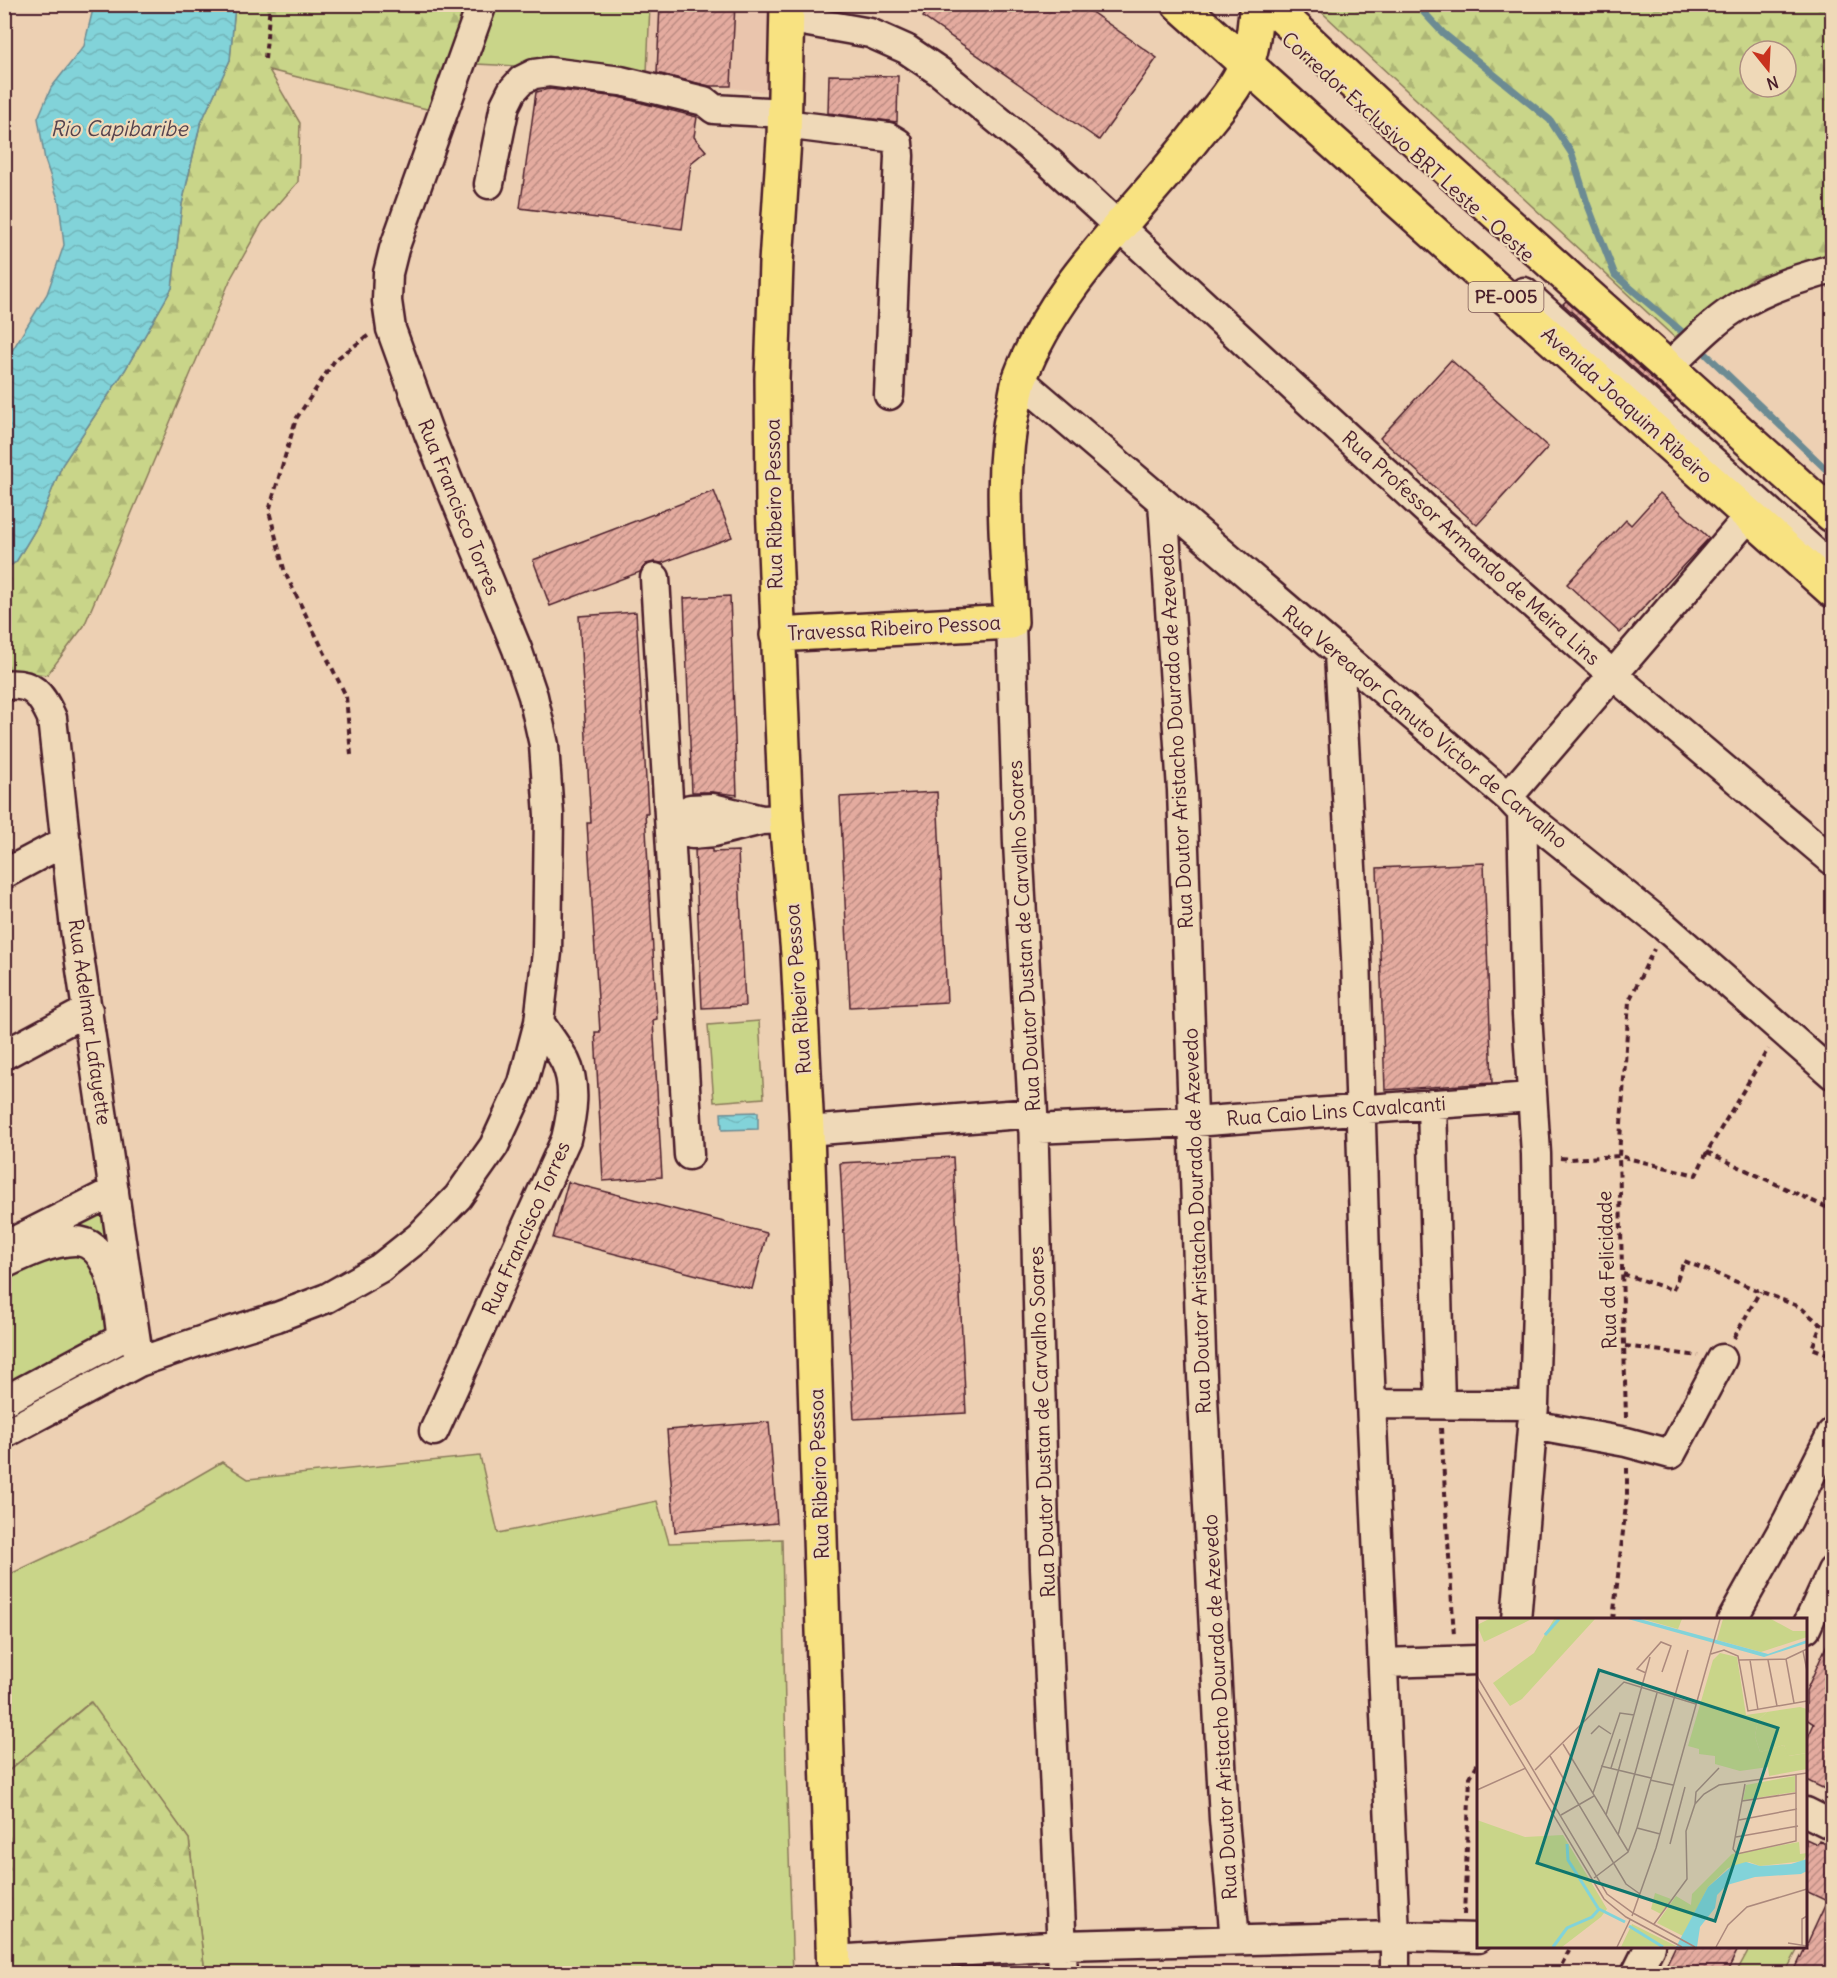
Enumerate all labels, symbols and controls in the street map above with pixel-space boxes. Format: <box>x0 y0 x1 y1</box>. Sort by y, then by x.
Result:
street label: Corredor Exclusivo BRT Leste - Oeste <box>1277 26 1540 267</box>
north arrow <box>1738 39 1798 99</box>
text: N <box>1764 72 1781 94</box>
water label: Rio Capibaribe <box>51 115 189 142</box>
road number: PE-005 <box>1468 282 1544 312</box>
street label: Avenida Joaquim Ribeiro <box>1536 321 1718 488</box>
street label: Rua Francisco Torres <box>413 415 506 598</box>
street label: Rua Ribeiro Pessoa <box>760 418 787 590</box>
street label: Rua Professor Armando de Meira Lins <box>1337 425 1606 670</box>
street label: Rua Doutor Aristacho Dourado de Azevedo <box>1153 542 1198 930</box>
street label: Rua Vereador Canuto Víctor de Carvalho <box>1278 600 1573 853</box>
street label: Travessa Ribeiro Pessoa <box>787 609 1001 646</box>
street label: Rua Doutor Dustan de Carvalho Soares <box>1002 760 1045 1112</box>
street label: Rua Ribeiro Pessoa <box>779 903 816 1075</box>
street label: Rua Adelmar Lafayette <box>64 917 117 1127</box>
street label: Rua Doutor Aristacho Dourado de Azevedo <box>1177 1028 1216 1415</box>
street label: Rua Caio Lins Cavalcanti <box>1225 1090 1447 1131</box>
street label: Rua Francisco Torres <box>476 1137 575 1319</box>
street label: Rua da Felicidade <box>1591 1190 1622 1350</box>
street label: Rua Doutor Dustan de Carvalho Soares <box>1023 1246 1060 1598</box>
street label: Rua Ribeiro Pessoa <box>803 1388 834 1560</box>
street label: Rua Doutor Aristacho Dourado de Azevedo <box>1197 1513 1242 1901</box>
inset map <box>1477 1618 1807 1948</box>

